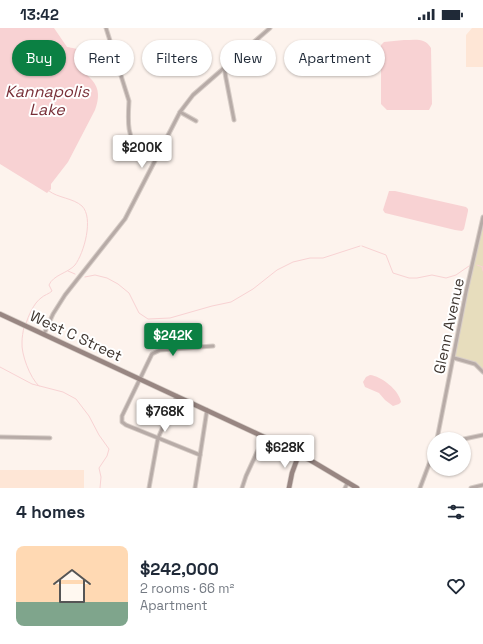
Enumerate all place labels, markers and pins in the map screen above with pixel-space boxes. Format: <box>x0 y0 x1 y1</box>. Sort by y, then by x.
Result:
pin: $200K <box>114 135 170 169</box>
pin: $242K <box>145 323 201 357</box>
pin: $768K <box>137 399 193 433</box>
pin: $628K <box>257 435 313 469</box>

